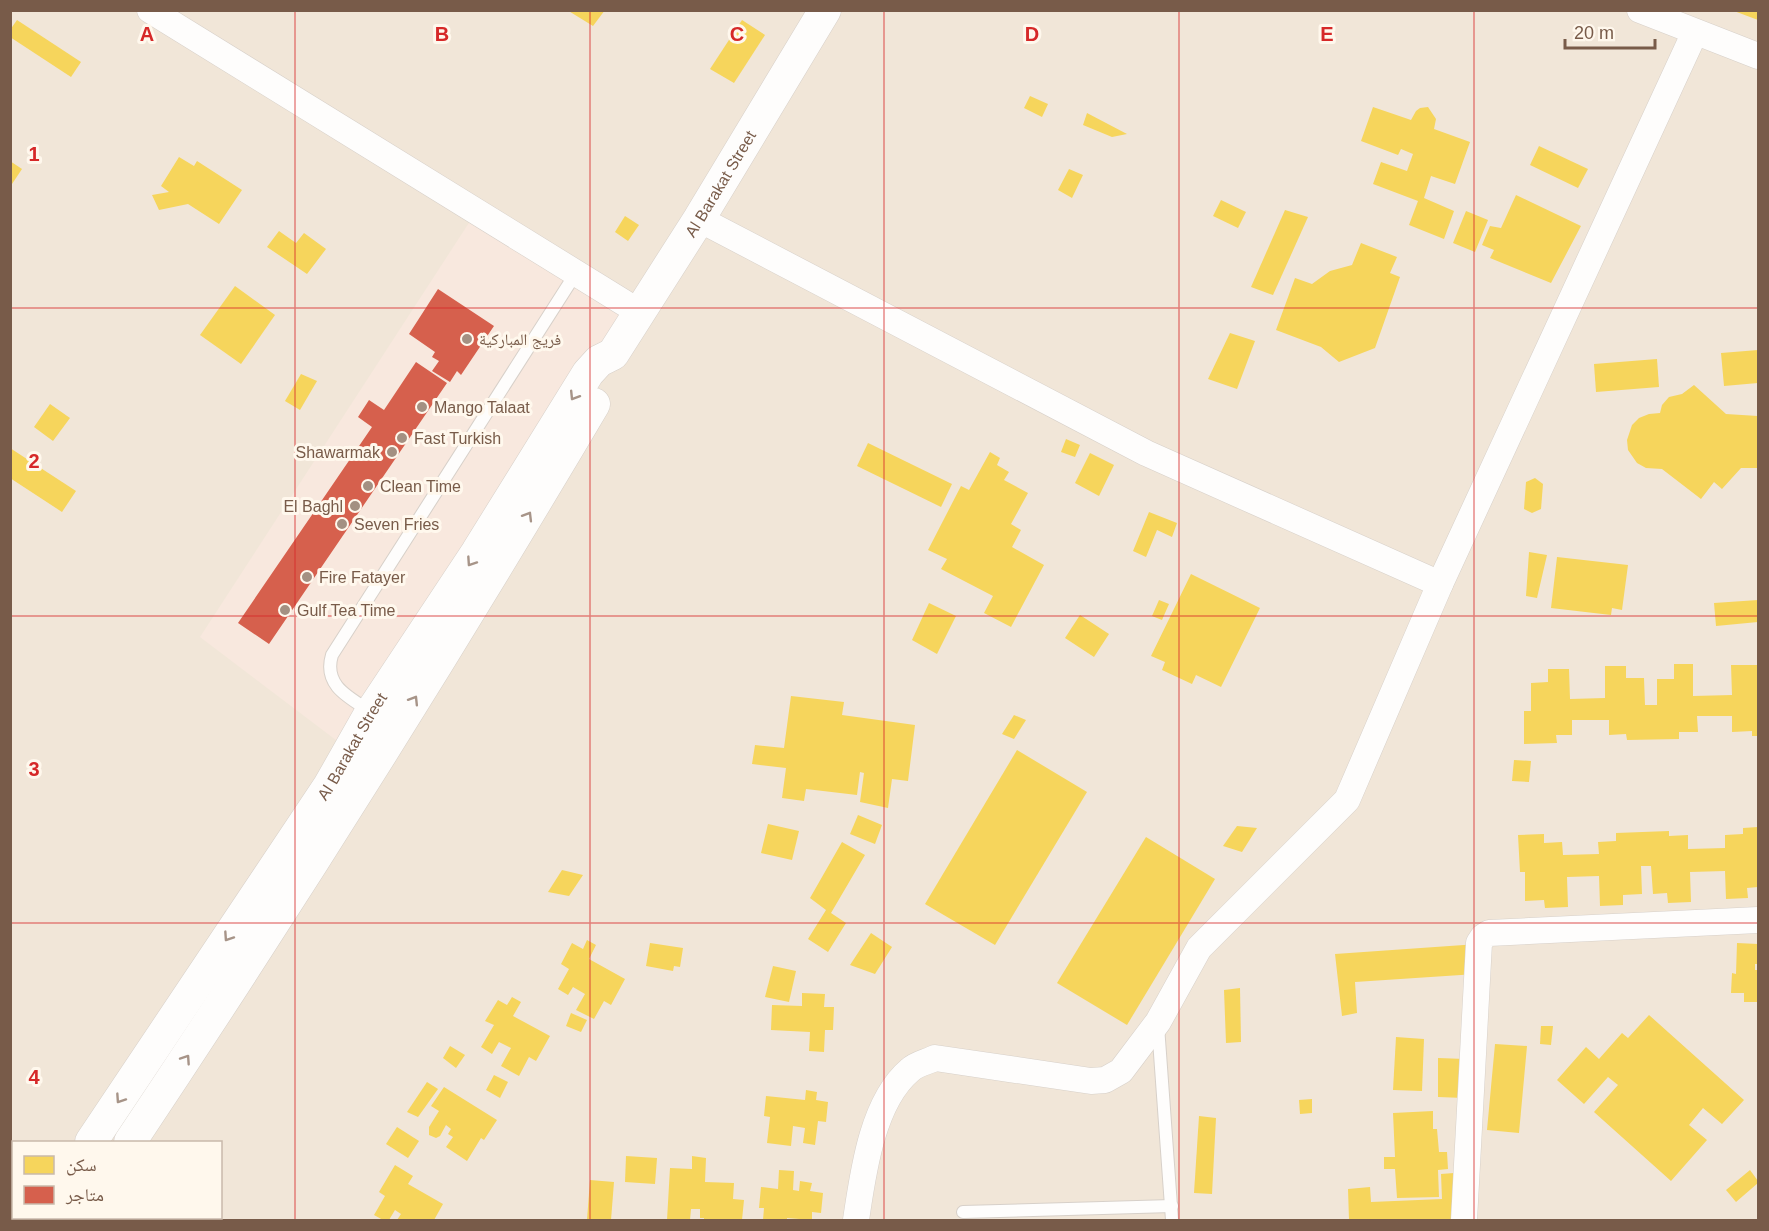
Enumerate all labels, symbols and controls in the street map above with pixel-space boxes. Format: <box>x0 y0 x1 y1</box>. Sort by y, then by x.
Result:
scale bar <box>1565 12 1655 50</box>
text: A <box>140 23 154 45</box>
text: B <box>435 23 449 45</box>
text: C <box>730 23 744 45</box>
text: D <box>1025 23 1039 45</box>
text: E <box>1320 23 1334 45</box>
text: 20 m <box>1574 23 1614 43</box>
street label: Al Barakat Street <box>682 127 759 240</box>
text: 1 <box>28 143 40 165</box>
place label: فريج المباركية <box>479 331 561 350</box>
marker: فريج المباركية <box>460 332 474 346</box>
one-way arrow <box>569 390 581 400</box>
place label: Mango Talaat <box>434 399 530 416</box>
marker: Mango Talaat <box>415 400 429 414</box>
place label: Fast Turkish <box>414 430 501 447</box>
marker: Fast Turkish <box>395 431 409 445</box>
place label: Shawarmak <box>296 444 381 461</box>
marker: Shawarmak <box>385 445 399 459</box>
text: 2 <box>28 450 40 472</box>
place label: Clean Time <box>380 478 461 495</box>
marker: Clean Time <box>361 479 375 493</box>
place label: El Baghl <box>283 498 343 515</box>
marker: El Baghl <box>348 499 362 513</box>
one-way arrow <box>520 512 532 522</box>
place label: Seven Fries <box>354 516 439 533</box>
marker: Seven Fries <box>335 517 349 531</box>
one-way arrow <box>467 555 478 566</box>
place label: Fire Fatayer <box>319 569 406 586</box>
marker: Fire Fatayer <box>300 570 314 584</box>
place label: Gulf Tea Time <box>297 602 396 619</box>
marker: Gulf Tea Time <box>278 603 292 617</box>
street label: Al Barakat Street <box>314 689 391 803</box>
one-way arrow <box>407 695 418 706</box>
text: 3 <box>28 758 40 780</box>
one-way arrow <box>224 930 235 941</box>
one-way arrow <box>179 1055 190 1066</box>
text: 4 <box>28 1066 40 1088</box>
one-way arrow <box>116 1093 127 1104</box>
legend <box>12 1141 222 1219</box>
text: سكن <box>66 1155 97 1176</box>
text: متاجر <box>65 1185 104 1205</box>

